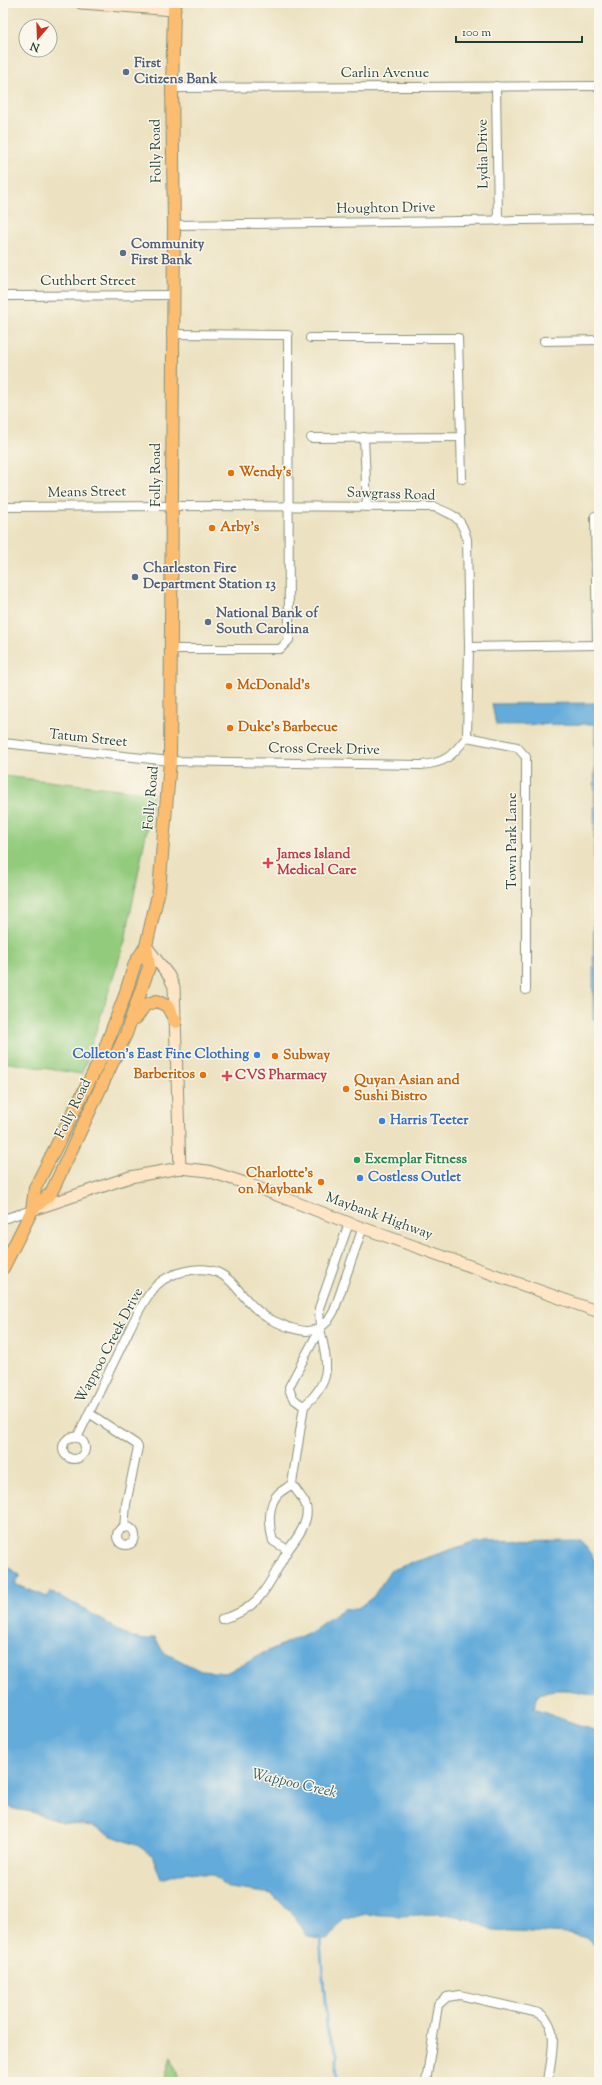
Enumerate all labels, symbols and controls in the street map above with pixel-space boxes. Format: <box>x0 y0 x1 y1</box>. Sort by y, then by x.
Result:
north arrow <box>18 18 58 58</box>
scale bar <box>456 18 582 44</box>
text: 100 m <box>462 24 491 42</box>
text: N <box>28 37 43 56</box>
place label: First Citizens Bank <box>134 54 218 90</box>
street label: Carlin Avenue <box>341 64 429 84</box>
marker: First Citizens Bank <box>121 67 131 77</box>
street label: Folly Road <box>146 119 168 183</box>
street label: Lydia Drive <box>473 119 495 189</box>
street label: Houghton Drive <box>336 198 436 220</box>
place label: Community First Bank <box>131 235 205 271</box>
marker: Community First Bank <box>118 248 128 258</box>
street label: Cuthbert Street <box>40 272 136 292</box>
street label: Folly Road <box>147 443 167 507</box>
place label: Wendy's <box>239 463 292 483</box>
marker: Wendy's <box>226 468 236 478</box>
street label: Means Street <box>48 482 127 504</box>
street label: Sawgrass Road <box>346 483 436 507</box>
place label: Arby's <box>220 518 260 538</box>
marker: Arby's <box>207 523 217 533</box>
place label: Charleston Fire Department Station 13 <box>143 559 276 595</box>
marker: Charleston Fire Department Station 13 <box>130 572 140 582</box>
place label: National Bank of South Carolina <box>216 604 319 640</box>
marker: National Bank of South Carolina <box>203 617 213 627</box>
place label: McDonald's <box>237 676 310 696</box>
marker: McDonald's <box>224 681 234 691</box>
place label: Duke's Barbecue <box>238 718 338 738</box>
marker: Duke's Barbecue <box>225 723 235 733</box>
street label: Tatum Street <box>48 725 128 753</box>
street label: Cross Creek Drive <box>268 739 380 761</box>
street label: Folly Road <box>139 765 165 831</box>
street label: Town Park Lane <box>503 793 523 889</box>
place label: James Island Medical Care <box>276 845 357 881</box>
marker: James Island Medical Care <box>262 857 274 869</box>
place label: Colleton's East Fine Clothing <box>72 1045 249 1065</box>
place label: Subway <box>283 1046 330 1066</box>
marker: Colleton's East Fine Clothing <box>252 1050 262 1060</box>
marker: Subway <box>270 1051 280 1061</box>
place label: Barberitos <box>134 1065 195 1085</box>
place label: CVS Pharmacy <box>235 1066 327 1086</box>
marker: Barberitos <box>198 1070 208 1080</box>
marker: CVS Pharmacy <box>222 1071 232 1081</box>
place label: Quyan Asian and Sushi Bistro <box>354 1071 460 1107</box>
street label: Folly Road <box>51 1076 97 1142</box>
marker: Quyan Asian and Sushi Bistro <box>341 1084 351 1094</box>
place label: Harris Teeter <box>390 1111 469 1131</box>
marker: Harris Teeter <box>377 1116 387 1126</box>
place label: Exemplar Fitness <box>365 1150 467 1170</box>
marker: Exemplar Fitness <box>352 1155 362 1165</box>
place label: Charlotte's on Maybank <box>238 1164 313 1200</box>
place label: Costless Outlet <box>368 1168 461 1188</box>
marker: Costless Outlet <box>355 1173 365 1183</box>
marker: Charlotte's on Maybank <box>316 1177 326 1187</box>
street label: Maybank Highway <box>323 1188 435 1246</box>
street label: Wappoo Creek Drive <box>71 1285 149 1407</box>
water label: Wappoo Creek <box>249 1764 339 1804</box>

